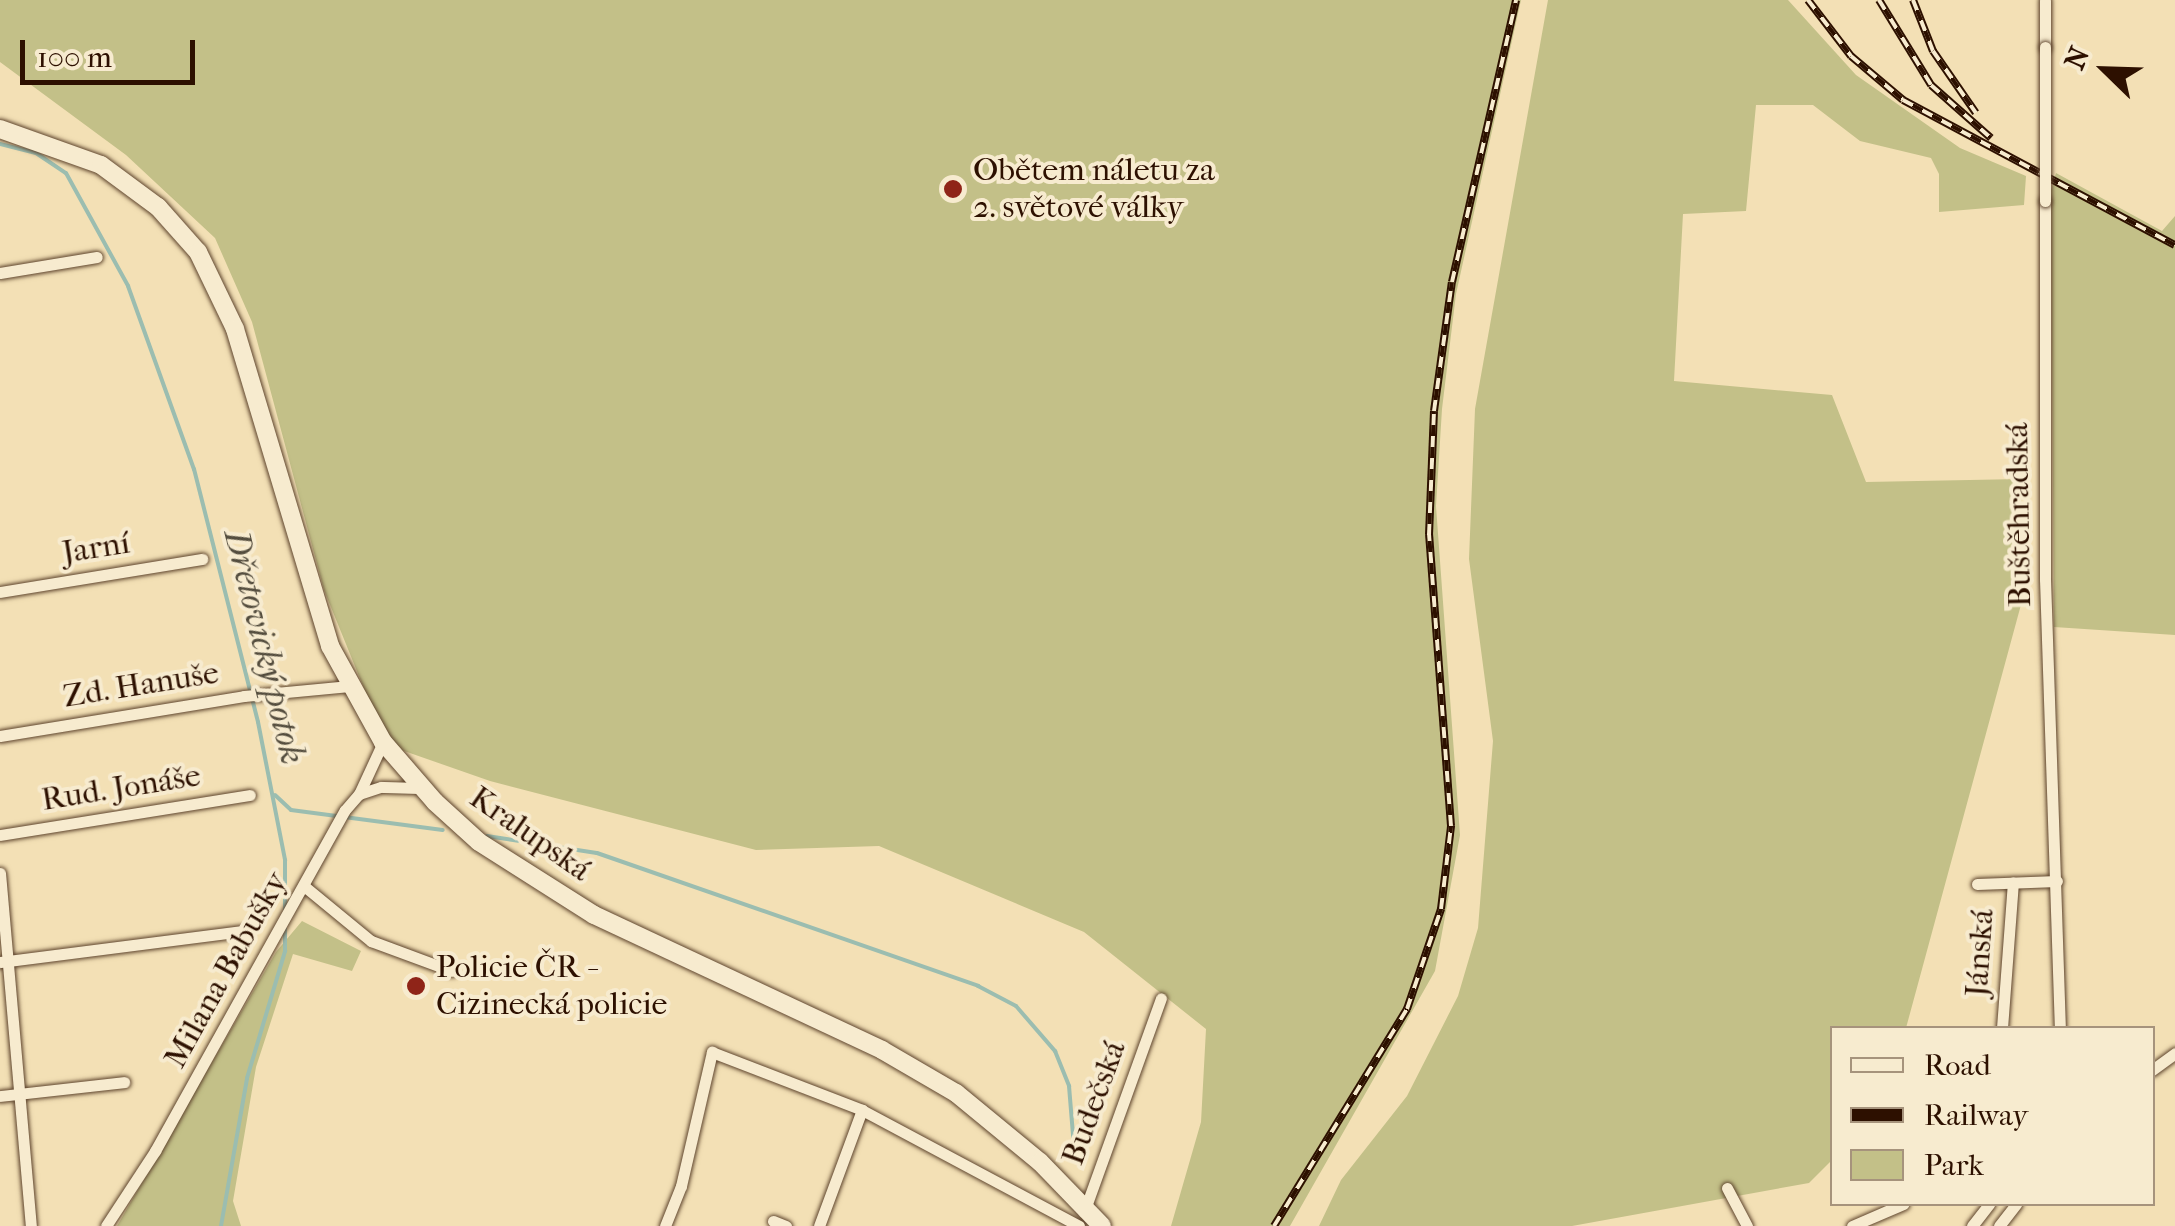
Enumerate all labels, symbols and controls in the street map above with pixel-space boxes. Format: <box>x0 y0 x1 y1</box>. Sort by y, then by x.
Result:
scale bar <box>25 20 200 82</box>
north arrow <box>2055 20 2155 120</box>
text: 100 m <box>37 40 112 75</box>
text: N <box>2058 42 2096 74</box>
place label: Obětem náletu za 2. světové války <box>973 152 1215 227</box>
marker: Obětem náletu za 2. světové války <box>942 178 964 200</box>
street label: Buštěhradská <box>1998 422 2040 608</box>
street label: Jarní <box>60 524 132 572</box>
water label: Dřetovický potok <box>215 526 313 768</box>
street label: Zd. Hanuše <box>61 654 221 716</box>
street label: Rud. Jonáše <box>39 756 203 820</box>
street label: Kralupská <box>462 778 598 890</box>
street label: Milana Babušky <box>156 865 296 1075</box>
street label: Jánská <box>1958 908 2002 998</box>
place label: Policie ČR - Cizinecká policie <box>436 949 667 1024</box>
marker: Policie ČR - Cizinecká policie <box>405 975 427 997</box>
legend <box>1830 1026 2155 1206</box>
street label: Budečská <box>1054 1036 1134 1170</box>
text: Road <box>1924 1048 1991 1083</box>
text: Railway <box>1924 1098 2028 1133</box>
text: Park <box>1924 1148 1984 1183</box>

